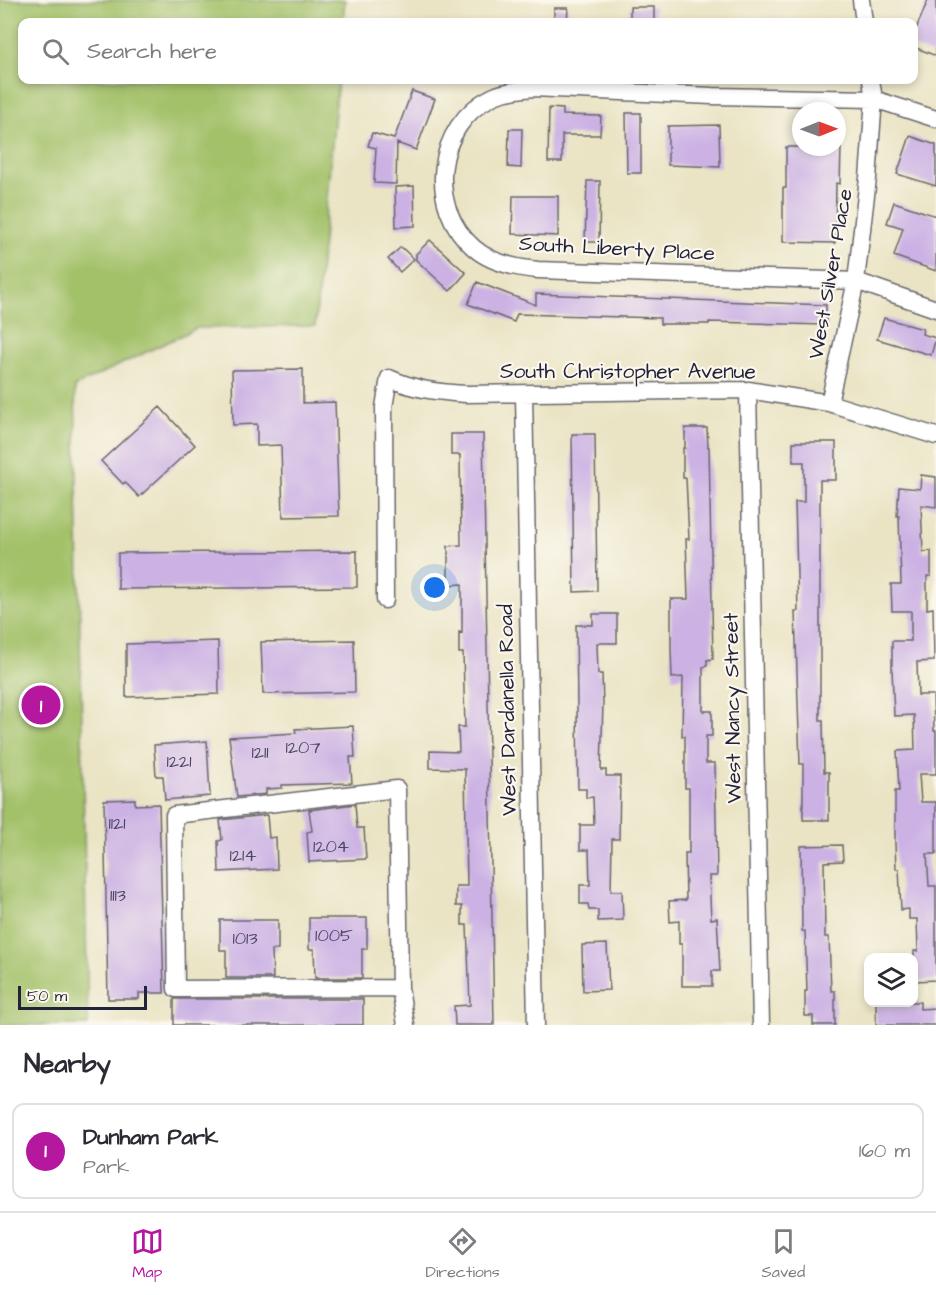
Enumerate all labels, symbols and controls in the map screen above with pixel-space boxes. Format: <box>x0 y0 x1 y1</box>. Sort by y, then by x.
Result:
search box <box>18 18 918 84</box>
icon: search <box>39 35 72 68</box>
text: Search here <box>87 36 217 67</box>
north arrow <box>792 102 846 156</box>
street label: West Silver Place <box>801 186 860 362</box>
street label: South Liberty Place <box>518 229 716 270</box>
street label: South Christopher Avenue <box>500 357 756 387</box>
your location <box>420 573 449 602</box>
street label: West Dardanella Road <box>491 604 524 816</box>
street label: West Nancy Street <box>716 612 751 804</box>
pin: 1 <box>22 682 60 728</box>
house number: 1207 <box>285 735 321 760</box>
house number: 1211 <box>251 740 269 765</box>
house number: 1221 <box>166 749 192 774</box>
house number: 1121 <box>108 811 126 836</box>
house number: 1204 <box>313 834 349 859</box>
house number: 1214 <box>229 843 257 868</box>
house number: 1113 <box>110 883 126 908</box>
house number: 1005 <box>315 923 353 948</box>
house number: 1013 <box>232 926 258 951</box>
map controls <box>864 953 918 1007</box>
button: layers <box>864 953 918 1007</box>
scale bar <box>18 983 147 1010</box>
text: 50 m <box>27 985 67 1007</box>
text: Nearby <box>24 1046 111 1082</box>
text: Dunham Park <box>83 1122 218 1153</box>
text: 1 <box>44 1137 47 1165</box>
text: 160 m <box>859 1137 910 1165</box>
text: Park <box>83 1153 129 1181</box>
tab: Map <box>131 1225 164 1283</box>
tab: Directions <box>426 1225 500 1283</box>
tab: Saved <box>762 1225 805 1283</box>

